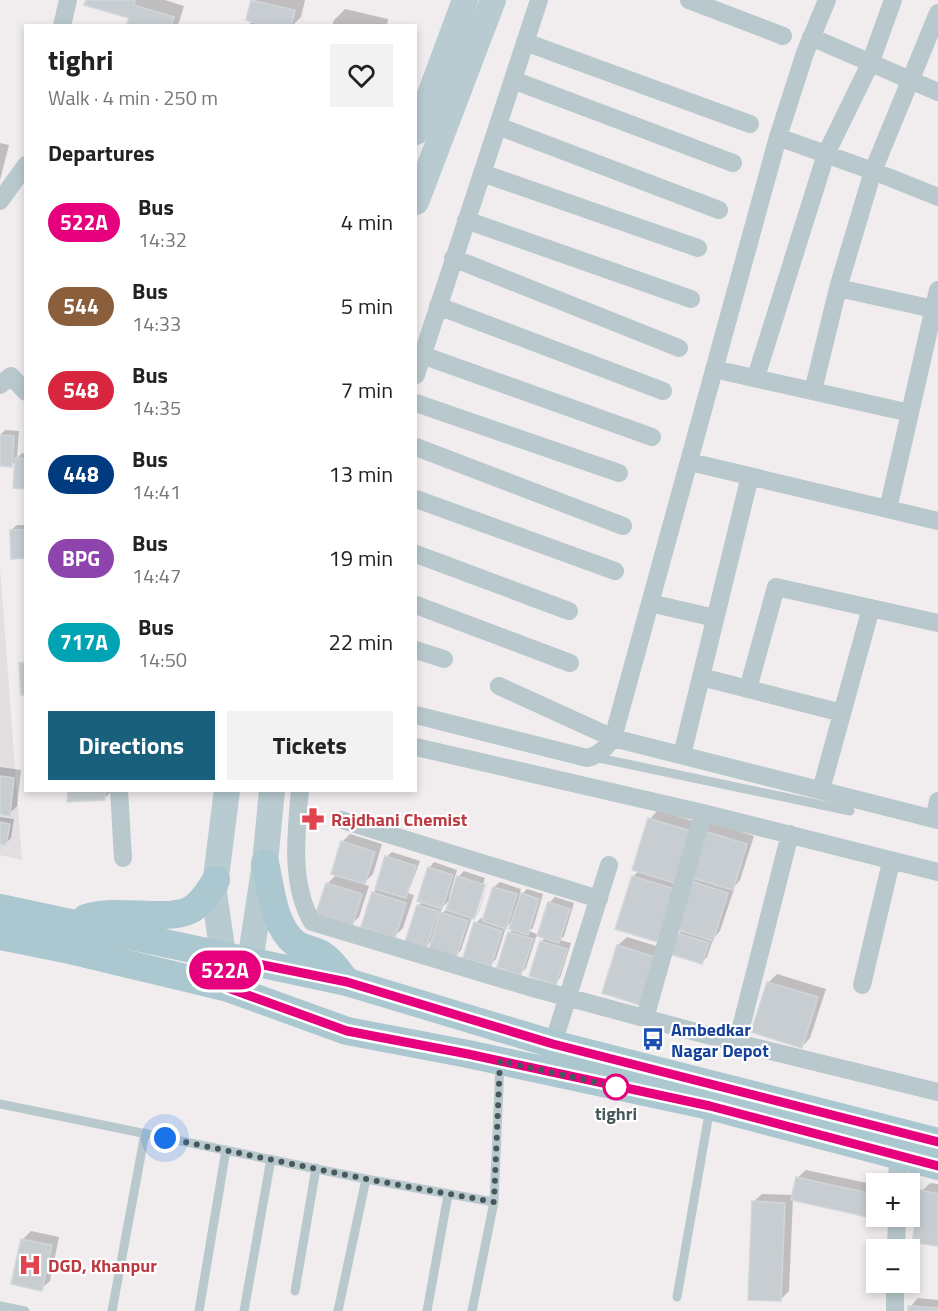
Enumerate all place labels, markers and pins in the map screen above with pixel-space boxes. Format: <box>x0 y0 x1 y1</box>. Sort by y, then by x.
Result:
pharmacy icon: Rajdhani Chemist <box>300 806 326 832</box>
place label: Rajdhani Chemist <box>331 806 468 833</box>
place label: Ambedkar Nagar Depot <box>671 1016 769 1064</box>
bus stop icon: Ambedkar Nagar Depot <box>640 1026 666 1052</box>
marker: tighri <box>603 1074 629 1100</box>
place label: tighri <box>595 1100 637 1127</box>
hospital icon: DGD, Khanpur <box>17 1252 43 1278</box>
place label: DGD, Khanpur <box>48 1252 157 1279</box>

